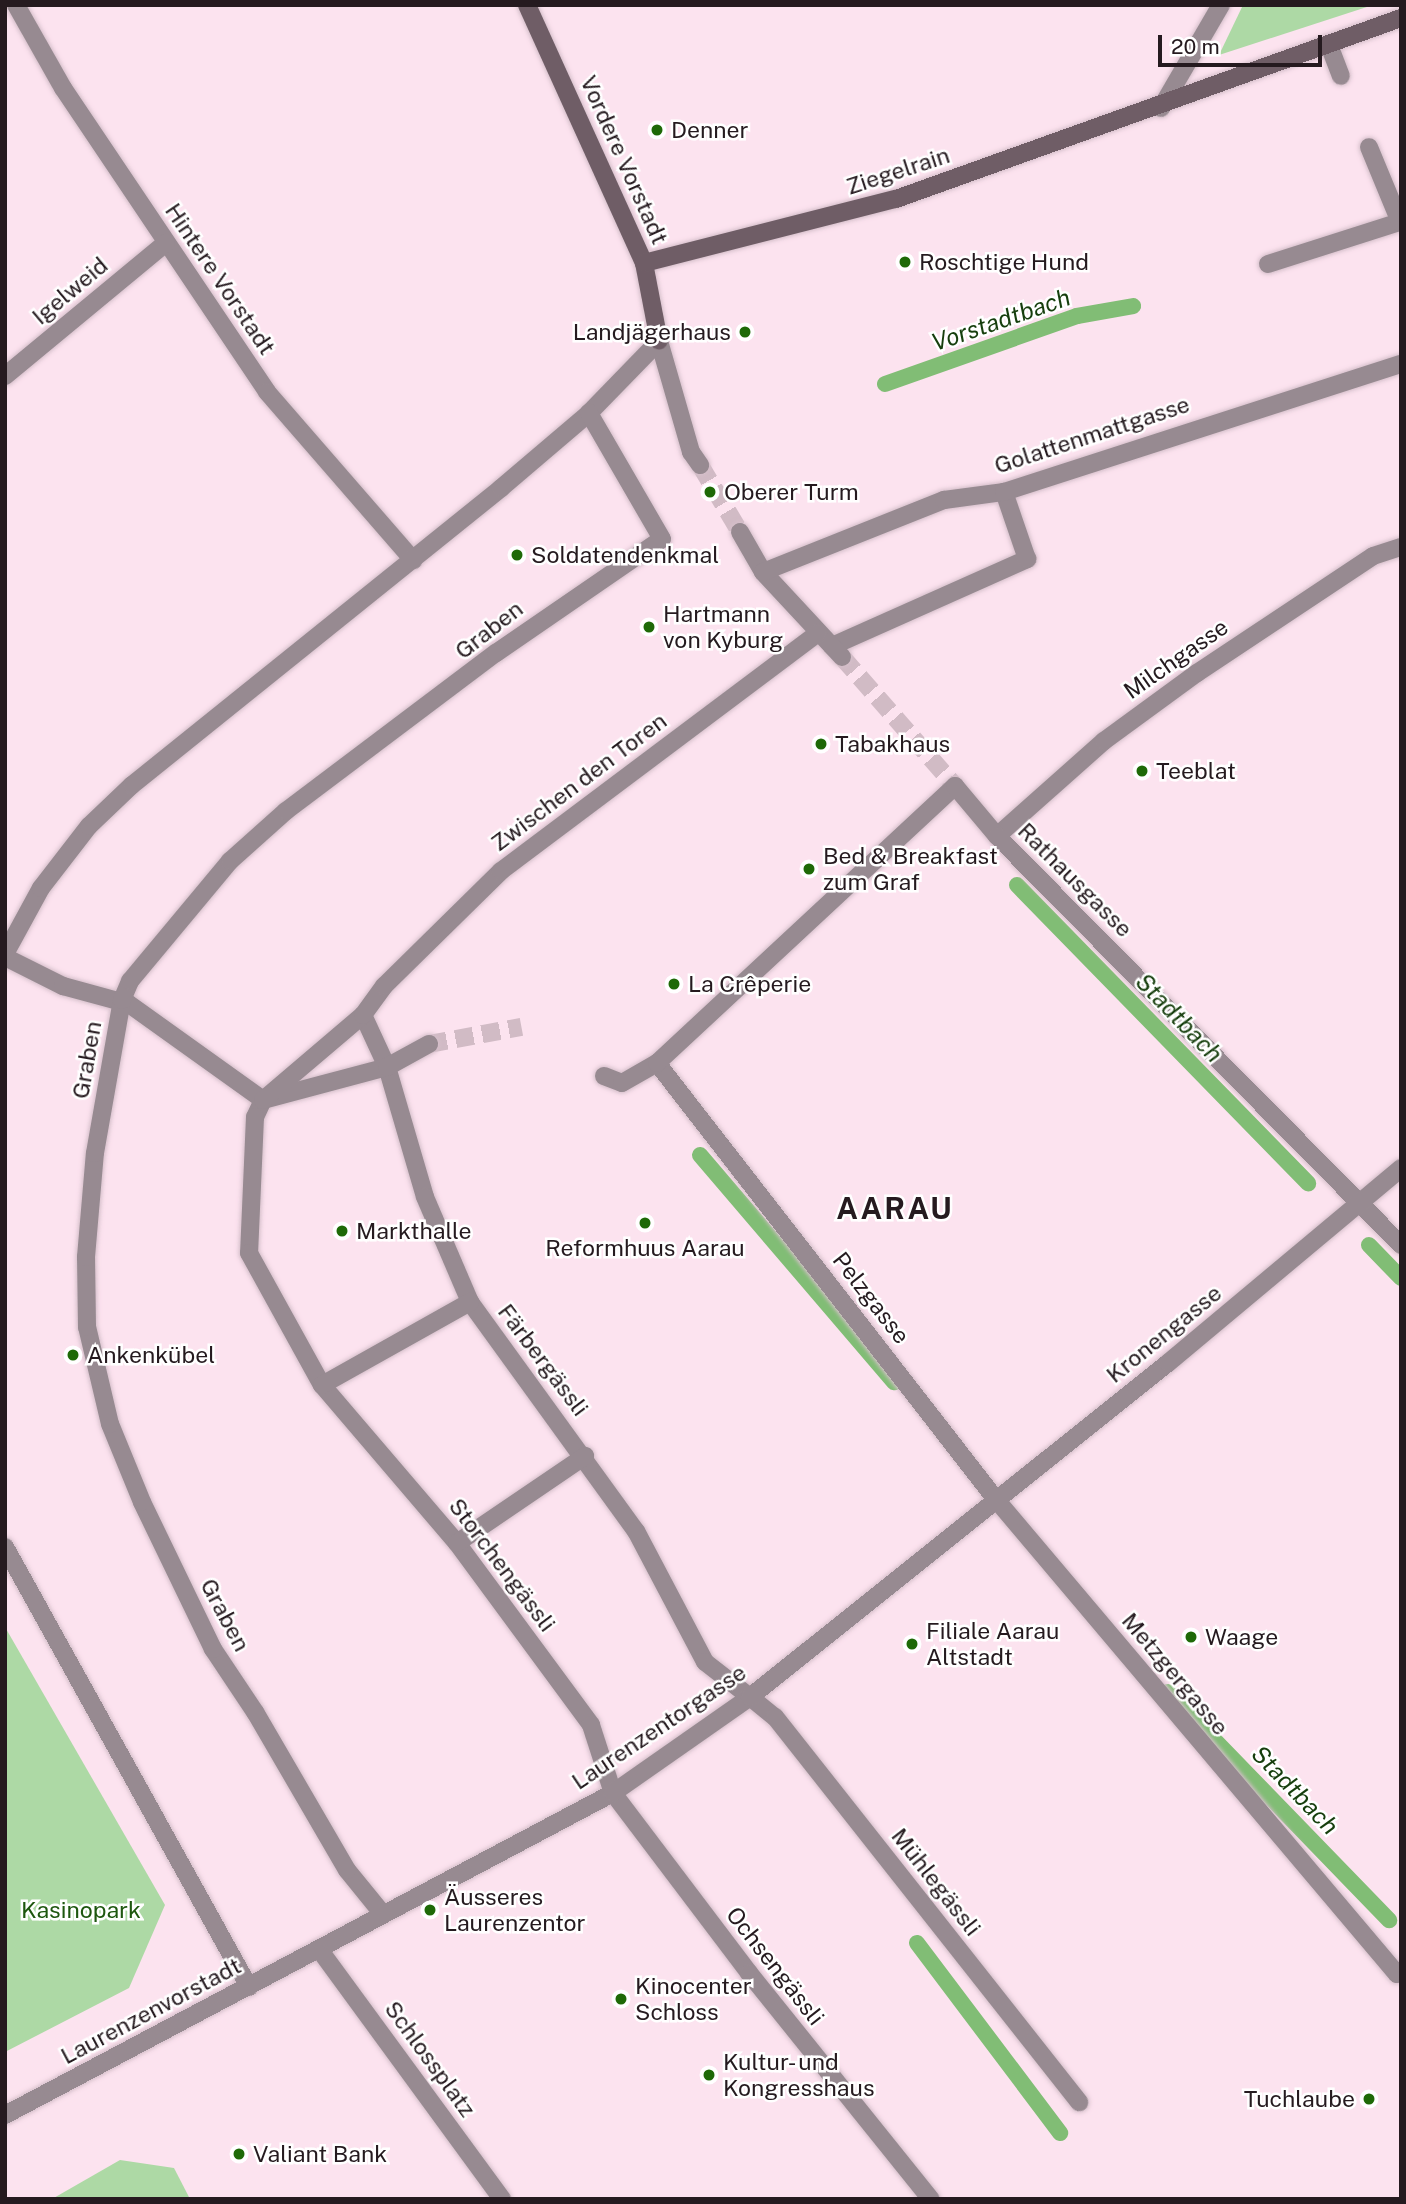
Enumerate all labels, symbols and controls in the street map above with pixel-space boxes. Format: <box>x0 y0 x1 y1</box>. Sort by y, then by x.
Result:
scale bar <box>1161 21 1326 65</box>
text: 20 m <box>1171 34 1220 59</box>
street label: Vordere Vorstadt <box>574 71 674 249</box>
place label: Denner <box>671 116 749 144</box>
marker: Denner <box>649 122 665 138</box>
street label: Ziegelrain <box>843 141 953 201</box>
street label: Hintere Vorstadt <box>159 198 281 360</box>
place label: Roschtige Hund <box>919 248 1089 276</box>
street label: Igelweid <box>27 252 113 330</box>
marker: Roschtige Hund <box>897 254 913 270</box>
water label: Vorstadtbach <box>928 283 1074 357</box>
place label: Landjägerhaus <box>573 318 731 346</box>
marker: Landjägerhaus <box>737 324 753 340</box>
street label: Golattenmattgasse <box>991 390 1193 480</box>
place label: Oberer Turm <box>724 478 859 506</box>
marker: Oberer Turm <box>702 484 718 500</box>
place label: Soldatendenkmal <box>531 541 719 569</box>
marker: Soldatendenkmal <box>509 547 525 563</box>
street label: Graben <box>450 595 528 665</box>
place label: Hartmann von Kyburg <box>663 600 783 654</box>
street label: Milchgasse <box>1119 613 1233 705</box>
marker: Hartmann von Kyburg <box>641 619 657 635</box>
street label: Zwischen den Toren <box>486 707 672 857</box>
place label: Tabakhaus <box>835 730 950 758</box>
marker: Tabakhaus <box>813 736 829 752</box>
place label: Teeblat <box>1156 757 1236 785</box>
marker: Teeblat <box>1134 763 1150 779</box>
street label: Rathausgasse <box>1012 817 1138 943</box>
place label: Bed & Breakfast zum Graf <box>823 842 998 896</box>
marker: Bed & Breakfast zum Graf <box>801 861 817 877</box>
water label: Stadtbach <box>1130 968 1228 1068</box>
place label: La Crêperie <box>688 970 811 998</box>
marker: La Crêperie <box>666 976 682 992</box>
street label: Graben <box>67 1019 107 1101</box>
district label: AARAU <box>837 1190 953 1226</box>
marker: Reformhuus Aarau <box>637 1215 653 1231</box>
place label: Markthalle <box>356 1217 472 1245</box>
marker: Markthalle <box>334 1223 350 1239</box>
place label: Reformhuus Aarau <box>545 1234 745 1262</box>
street label: Pelzgasse <box>827 1247 915 1349</box>
street label: Kronengasse <box>1101 1279 1227 1389</box>
street label: Färbergässli <box>492 1299 594 1421</box>
place label: Ankenkübel <box>87 1341 215 1369</box>
marker: Ankenkübel <box>65 1347 81 1363</box>
street label: Storchengässli <box>443 1493 561 1637</box>
street label: Graben <box>194 1574 256 1656</box>
street label: Metzgergasse <box>1116 1607 1234 1741</box>
place label: Filiale Aarau Altstadt <box>926 1617 1059 1671</box>
place label: Waage <box>1205 1623 1278 1651</box>
marker: Waage <box>1183 1629 1199 1645</box>
marker: Filiale Aarau Altstadt <box>904 1636 920 1652</box>
street label: Laurenzentorgasse <box>567 1659 751 1795</box>
water label: Stadtbach <box>1246 1740 1344 1840</box>
street label: Mühlegässli <box>885 1823 987 1941</box>
place label: Äusseres Laurenzentor <box>444 1883 586 1937</box>
park label: Kasinopark <box>21 1896 141 1924</box>
street label: Ochsengässli <box>720 1901 830 2031</box>
marker: Äusseres Laurenzentor <box>422 1902 438 1918</box>
street label: Laurenzenvorstadt <box>56 1952 246 2070</box>
place label: Kinocenter Schloss <box>635 1972 752 2026</box>
marker: Kinocenter Schloss <box>613 1991 629 2007</box>
street label: Schlossplatz <box>379 1996 481 2122</box>
place label: Kultur- und Kongresshaus <box>723 2048 875 2102</box>
marker: Kultur- und Kongresshaus <box>701 2067 717 2083</box>
place label: Tuchlaube <box>1244 2085 1355 2113</box>
marker: Tuchlaube <box>1361 2091 1377 2107</box>
place label: Valiant Bank <box>253 2140 387 2168</box>
marker: Valiant Bank <box>231 2146 247 2162</box>

